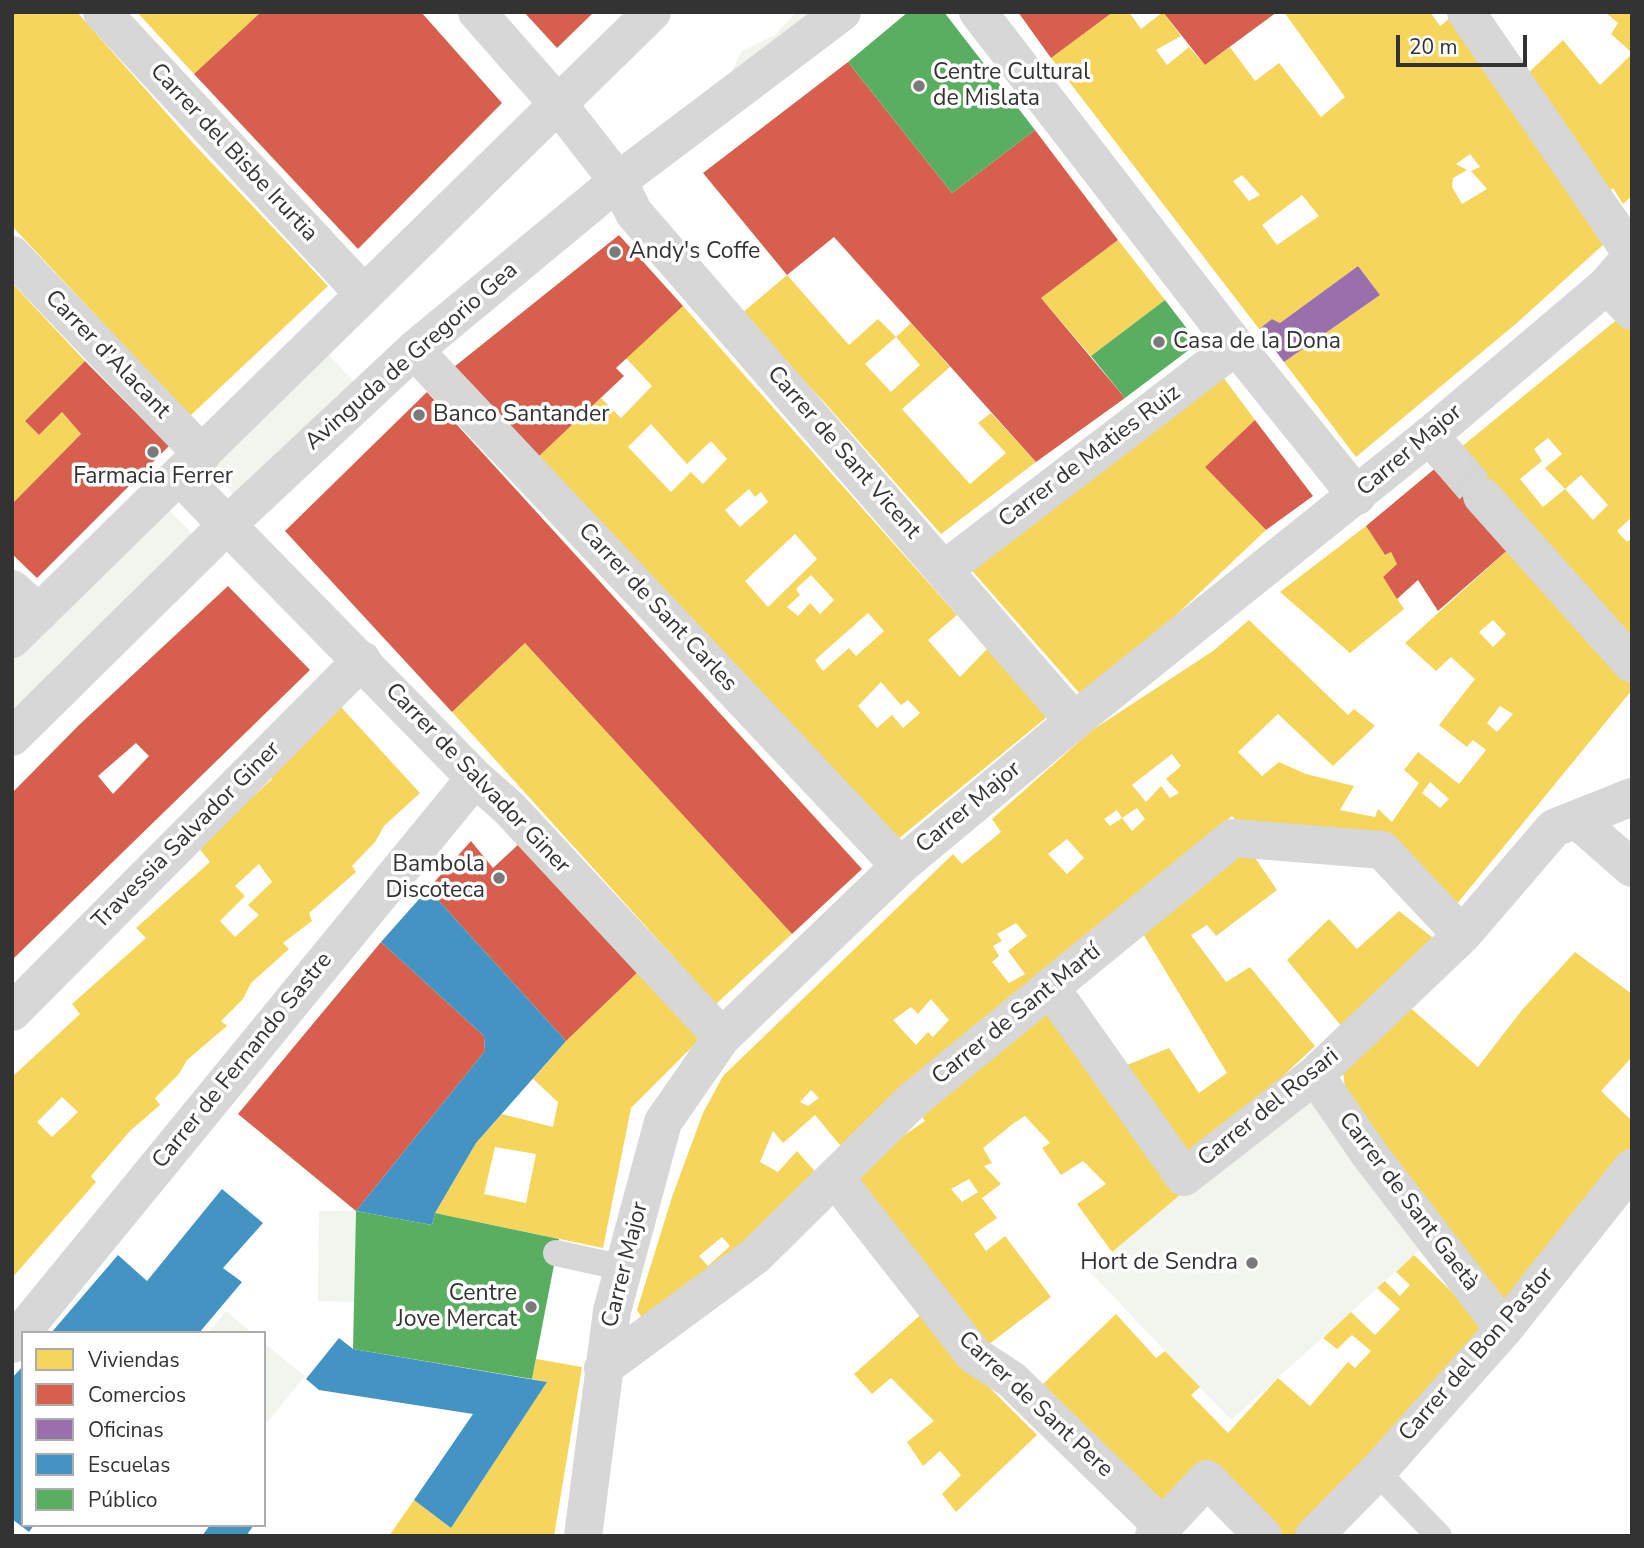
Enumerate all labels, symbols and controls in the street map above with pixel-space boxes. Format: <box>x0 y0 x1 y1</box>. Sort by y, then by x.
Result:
scale bar <box>1399 21 1530 65</box>
text: 20 m <box>1409 33 1458 61</box>
street label: Carrer del Bisbe Irurtia <box>143 58 323 248</box>
place label: Centre Cultural de Mislata <box>933 59 1090 113</box>
marker: Centre Cultural de Mislata <box>911 78 927 94</box>
place label: Andy's Coffe <box>629 238 760 266</box>
marker: Andy's Coffe <box>607 244 623 260</box>
street label: Avinguda de Gregorio Gea <box>300 257 524 457</box>
street label: Carrer d'Alacant <box>39 285 175 425</box>
place label: Casa de la Dona <box>1173 328 1341 356</box>
marker: Casa de la Dona <box>1151 334 1167 350</box>
street label: Carrer de Sant Vicent <box>760 361 926 545</box>
street label: Carrer de Maties Ruiz <box>994 380 1186 534</box>
street label: Carrer Major <box>1352 399 1468 503</box>
place label: Banco Santander <box>433 401 610 429</box>
marker: Banco Santander <box>411 407 427 423</box>
marker: Farmacia Ferrer <box>145 444 161 460</box>
place label: Farmacia Ferrer <box>73 463 233 491</box>
street label: Carrer de Sant Carles <box>572 518 742 698</box>
street label: Carrer de Salvador Giner <box>379 678 575 880</box>
street label: Travessia Salvador Giner <box>87 736 287 936</box>
street label: Carrer Major <box>911 756 1027 860</box>
place label: Bambola Discoteca <box>386 851 485 905</box>
marker: Bambola Discoteca <box>491 870 507 886</box>
street label: Carrer de Sant Martí <box>927 939 1107 1091</box>
street label: Carrer de Fernando Sastre <box>147 947 339 1175</box>
street label: Carrer del Rosari <box>1193 1043 1345 1173</box>
street label: Carrer de Sant Gaetà <box>1332 1107 1484 1297</box>
street label: Carrer Major <box>597 1199 655 1331</box>
place label: Hort de Sendra <box>1080 1249 1238 1277</box>
marker: Hort de Sendra <box>1244 1255 1260 1271</box>
street label: Carrer del Bon Pastor <box>1394 1262 1560 1448</box>
place label: Centre Jove Mercat <box>396 1280 517 1334</box>
marker: Centre Jove Mercat <box>523 1299 539 1315</box>
street label: Carrer de Sant Pere <box>952 1326 1118 1484</box>
legend <box>21 1331 266 1527</box>
text: Viviendas <box>88 1346 180 1374</box>
text: Comercios <box>88 1381 186 1409</box>
text: Oficinas <box>88 1416 164 1444</box>
text: Escuelas <box>88 1451 170 1479</box>
text: Público <box>88 1486 157 1514</box>

